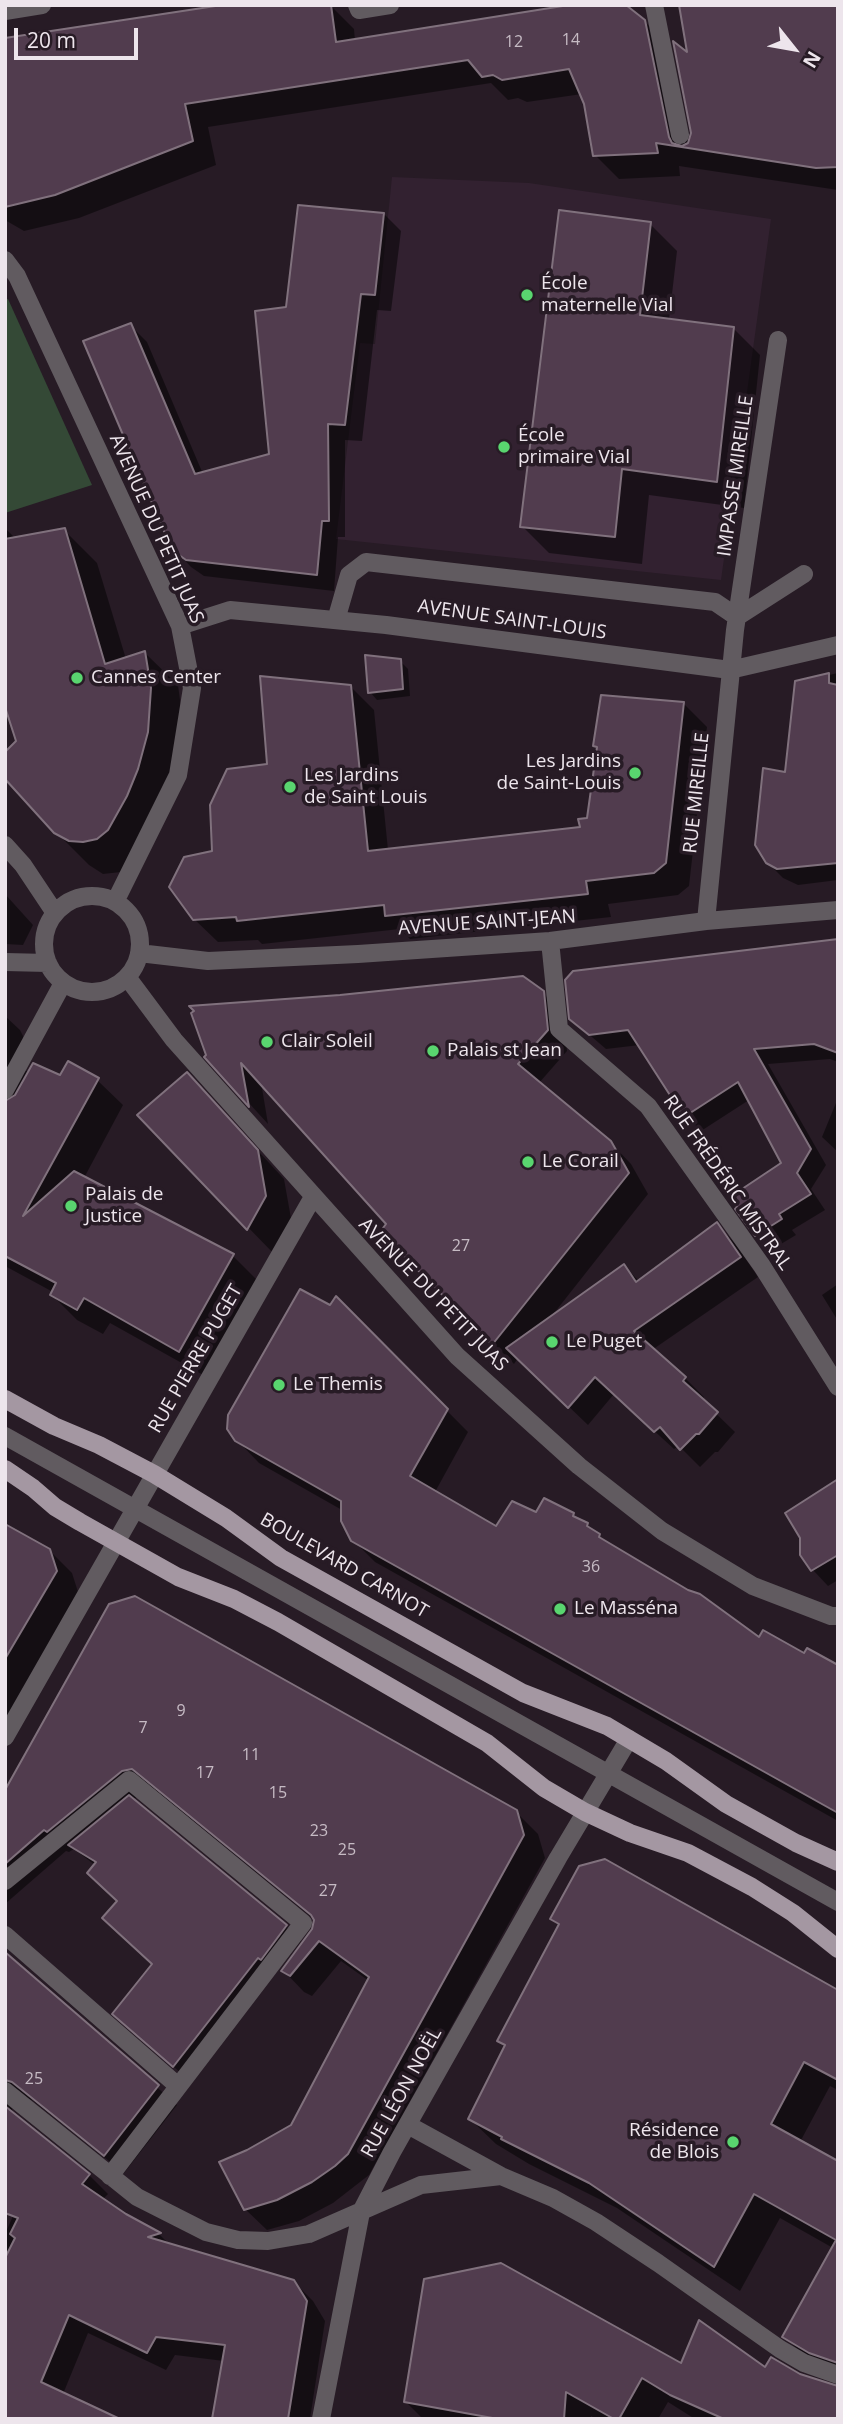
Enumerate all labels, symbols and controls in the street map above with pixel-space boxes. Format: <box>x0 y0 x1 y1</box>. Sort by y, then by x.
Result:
scale bar <box>18 14 142 58</box>
north arrow <box>759 14 829 84</box>
text: 20 m <box>27 26 76 54</box>
house number: 14 <box>562 30 580 50</box>
house number: 12 <box>505 32 523 52</box>
text: N <box>797 46 827 73</box>
place label: École maternelle Vial <box>541 273 673 317</box>
marker: École maternelle Vial <box>519 287 535 303</box>
street label: IMPASSE MIREILLE <box>713 394 759 558</box>
place label: École primaire Vial <box>518 425 630 469</box>
street label: AVENUE DU PETIT JUAS <box>104 431 208 627</box>
marker: École primaire Vial <box>496 439 512 455</box>
street label: AVENUE SAINT-LOUIS <box>416 595 608 645</box>
place label: Cannes Center <box>91 667 221 689</box>
marker: Cannes Center <box>69 670 85 686</box>
street label: RUE MIREILLE <box>679 731 715 855</box>
place label: Les Jardins de Saint-Louis <box>497 751 621 795</box>
place label: Les Jardins de Saint Louis <box>304 765 427 809</box>
marker: Les Jardins de Saint-Louis <box>627 765 643 781</box>
marker: Les Jardins de Saint Louis <box>282 779 298 795</box>
street label: AVENUE SAINT-JEAN <box>397 905 577 941</box>
place label: Clair Soleil <box>281 1031 373 1053</box>
marker: Clair Soleil <box>259 1034 275 1050</box>
place label: Palais st Jean <box>447 1040 562 1062</box>
marker: Palais st Jean <box>425 1043 441 1059</box>
street label: RUE FRÉDÉRIC MISTRAL <box>658 1091 796 1275</box>
place label: Le Corail <box>542 1151 619 1173</box>
marker: Le Corail <box>520 1154 536 1170</box>
place label: Palais de Justice <box>85 1184 163 1228</box>
marker: Palais de Justice <box>63 1198 79 1214</box>
street label: AVENUE DU PETIT JUAS <box>354 1213 512 1377</box>
house number: 27 <box>452 1236 470 1256</box>
street label: RUE PIERRE PUGET <box>144 1281 248 1437</box>
place label: Le Puget <box>566 1331 642 1353</box>
marker: Le Puget <box>544 1334 560 1350</box>
place label: Le Themis <box>293 1374 383 1396</box>
marker: Le Themis <box>271 1377 287 1393</box>
street label: BOULEVARD CARNOT <box>256 1509 432 1623</box>
house number: 36 <box>582 1557 600 1577</box>
place label: Le Masséna <box>574 1598 678 1620</box>
marker: Le Masséna <box>552 1601 568 1617</box>
house number: 9 <box>176 1701 186 1721</box>
house number: 7 <box>138 1718 148 1738</box>
house number: 11 <box>242 1745 260 1765</box>
house number: 17 <box>196 1763 214 1783</box>
house number: 15 <box>269 1783 287 1803</box>
house number: 23 <box>310 1821 328 1841</box>
house number: 25 <box>338 1840 356 1860</box>
house number: 27 <box>319 1881 337 1901</box>
street label: RUE LÉON NOËL <box>357 2024 447 2162</box>
house number: 25 <box>25 2069 43 2089</box>
place label: Résidence de Blois <box>629 2120 719 2164</box>
marker: Résidence de Blois <box>725 2134 741 2150</box>

